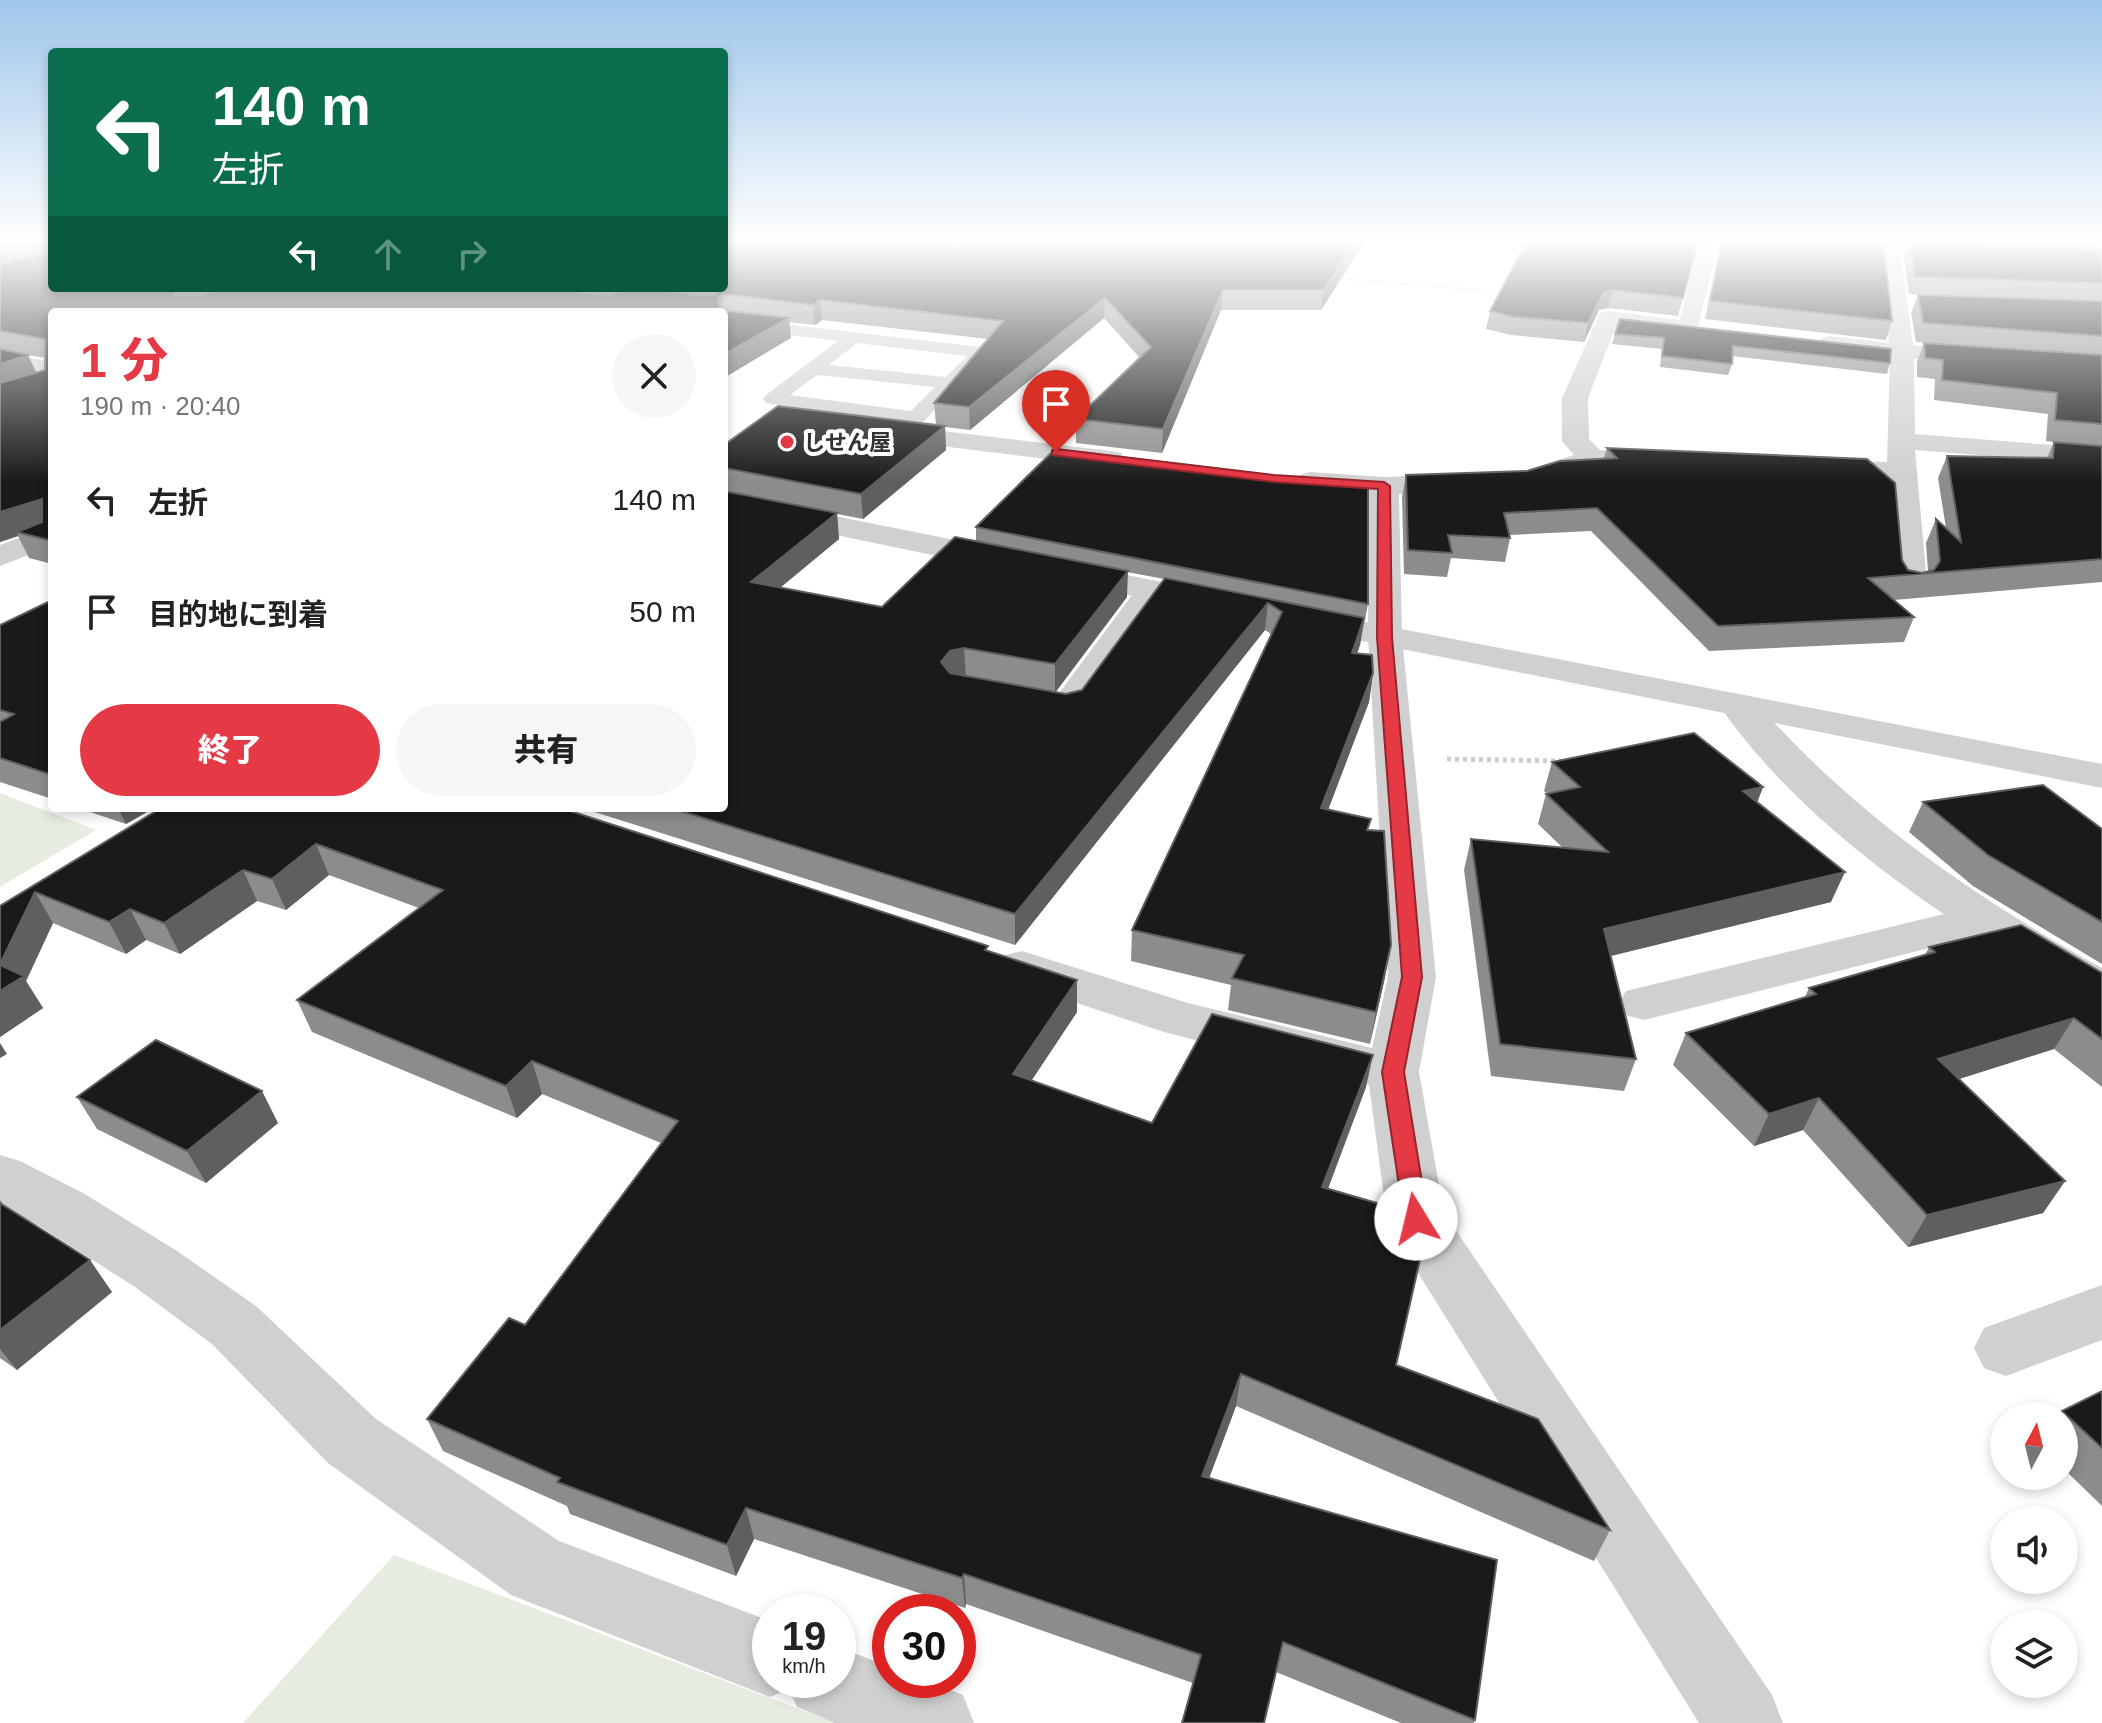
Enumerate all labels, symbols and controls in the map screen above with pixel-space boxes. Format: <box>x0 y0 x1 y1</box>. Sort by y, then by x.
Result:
text: 140 m <box>212 74 371 137</box>
icon: left <box>80 80 184 184</box>
text: 左折 <box>212 149 284 190</box>
icon: left <box>282 232 326 276</box>
icon: ahead <box>366 232 410 276</box>
icon: right <box>450 232 494 276</box>
text: 1 分 <box>80 334 168 387</box>
button: close <box>612 334 696 418</box>
pin <box>1022 370 1090 452</box>
icon: arrive <box>1034 382 1078 426</box>
text: 190 m · 20:40 <box>80 391 240 421</box>
place label: しせん屋 <box>803 430 891 455</box>
marker: しせん屋 <box>778 433 796 451</box>
icon: left <box>80 478 124 522</box>
text: 140 m <box>613 483 696 516</box>
text: 左折 <box>148 486 208 519</box>
icon: arrive <box>80 590 124 634</box>
text: 50 m <box>629 595 696 628</box>
text: 目的地に到着 <box>148 598 328 631</box>
button: 終了 <box>80 704 380 796</box>
button: 共有 <box>396 704 696 796</box>
position arrow <box>1374 1177 1458 1261</box>
north arrow <box>1990 1402 2078 1490</box>
map controls <box>1990 1402 2078 1698</box>
button: sound <box>1990 1506 2078 1594</box>
speed limit sign: 30 <box>872 1594 976 1698</box>
button: layers <box>1990 1610 2078 1698</box>
text: 19 <box>782 1614 826 1658</box>
text: km/h <box>782 1655 826 1677</box>

